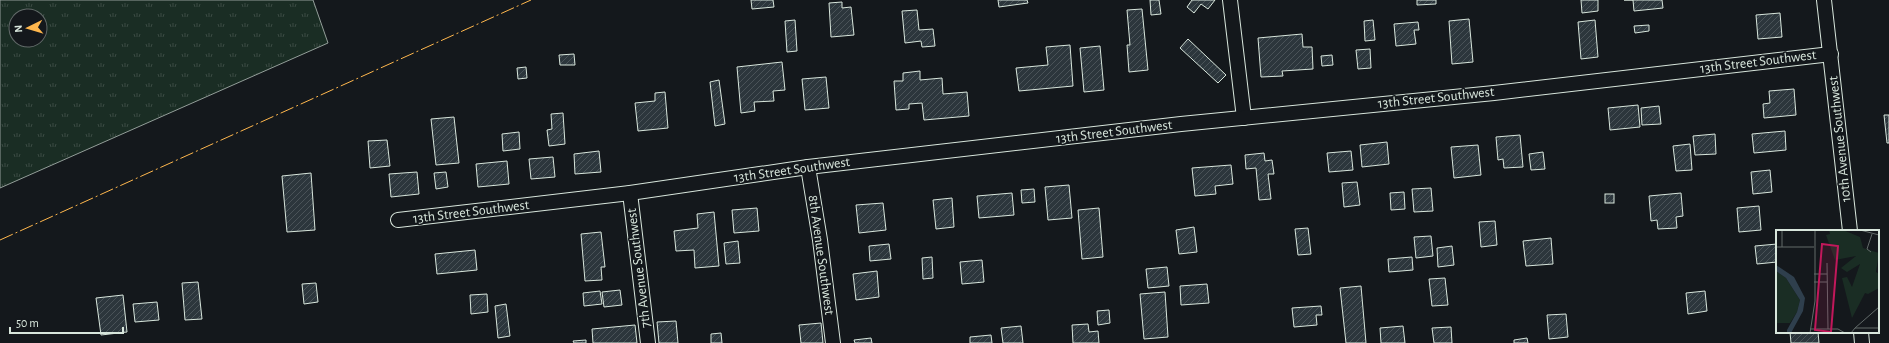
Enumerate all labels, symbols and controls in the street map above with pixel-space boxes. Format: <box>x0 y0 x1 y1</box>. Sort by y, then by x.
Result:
north arrow <box>8 8 48 48</box>
text: N <box>13 25 24 33</box>
street label: 13th Street Southwest <box>1699 48 1817 76</box>
street label: 10th Avenue Southwest <box>1826 75 1854 203</box>
street label: 13th Street Southwest <box>1377 85 1495 111</box>
street label: 13th Street Southwest <box>1055 118 1173 146</box>
street label: 13th Street Southwest <box>733 155 851 185</box>
street label: 8th Avenue Southwest <box>806 194 836 316</box>
street label: 13th Street Southwest <box>412 198 530 226</box>
street label: 7th Avenue Southwest <box>625 207 653 328</box>
inset map <box>1776 230 1879 333</box>
scale bar <box>10 309 123 335</box>
text: 50 m <box>16 317 39 329</box>

